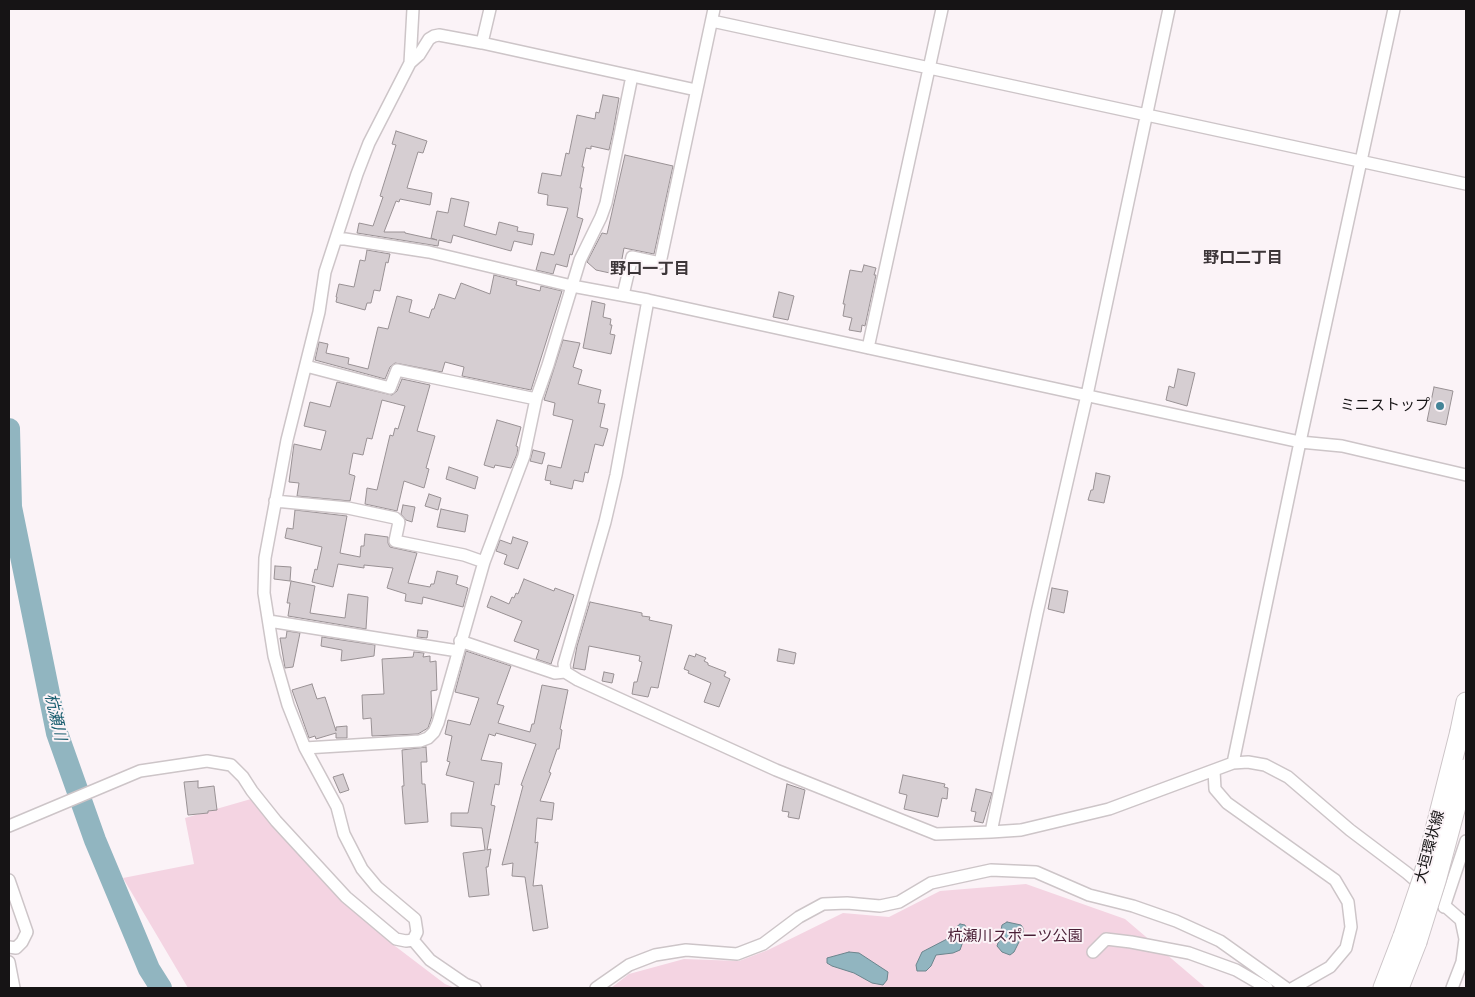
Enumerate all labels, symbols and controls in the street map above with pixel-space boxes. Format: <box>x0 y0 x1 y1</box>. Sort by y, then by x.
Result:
district label: 野口二丁目 <box>1203 248 1283 268</box>
district label: 野口一丁目 <box>610 259 690 279</box>
place label: ミニストップ <box>1340 397 1430 415</box>
marker: ミニストップ <box>1434 400 1446 412</box>
water label: 杭瀬川 <box>40 691 70 743</box>
street label: 大垣環状線 <box>1412 808 1448 886</box>
park label: 杭瀬川スポーツ公園 <box>948 928 1082 946</box>

